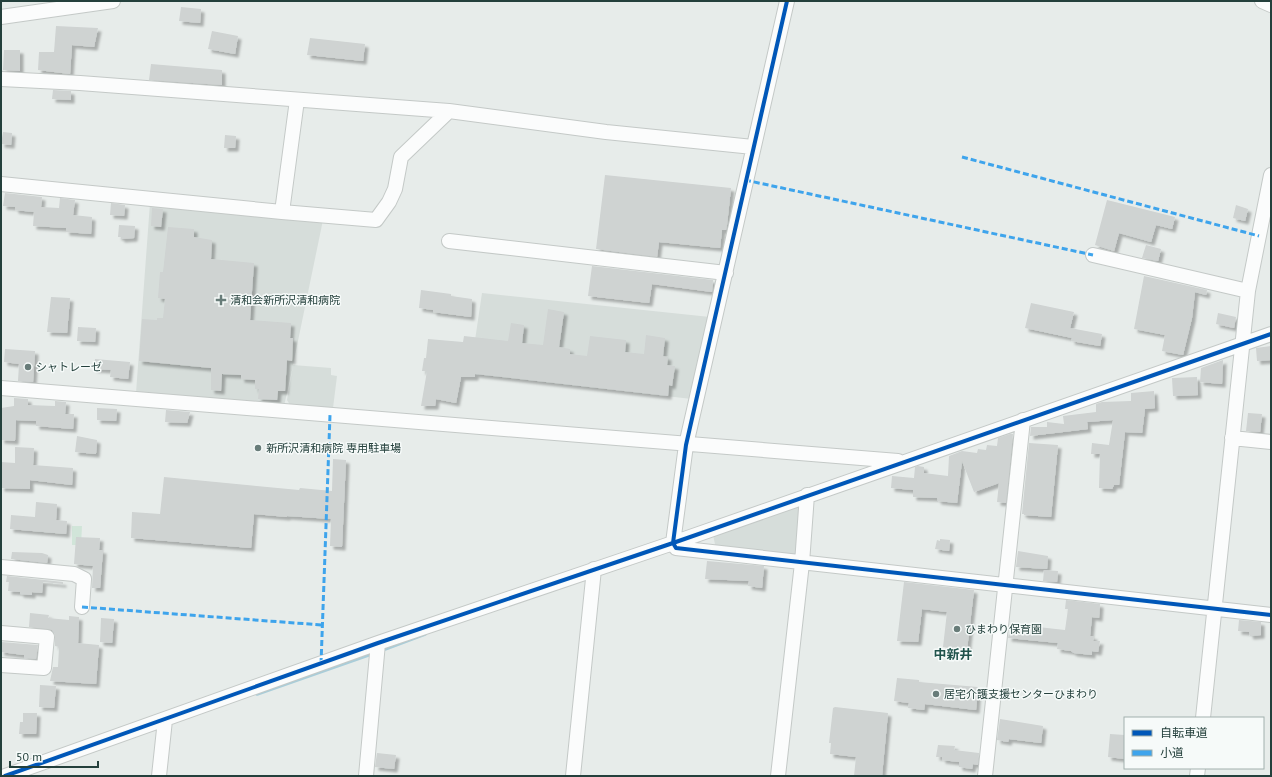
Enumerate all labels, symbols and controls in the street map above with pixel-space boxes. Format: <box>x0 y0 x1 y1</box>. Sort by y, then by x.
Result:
place label: 清和会新所沢清和病院 <box>230 293 340 307</box>
marker: 清和会新所沢清和病院 <box>215 294 227 306</box>
place label: シャトレーゼ <box>36 360 102 374</box>
marker: シャトレーゼ <box>23 362 33 372</box>
place label: 新所沢清和病院 専用駐車場 <box>266 441 401 455</box>
marker: 新所沢清和病院 専用駐車場 <box>253 443 263 453</box>
place label: ひまわり保育園 <box>965 622 1042 636</box>
marker: ひまわり保育園 <box>952 624 962 634</box>
district label: 中新井 <box>933 646 973 663</box>
place label: 居宅介護支援センターひまわり <box>944 687 1098 701</box>
marker: 居宅介護支援センターひまわり <box>931 689 941 699</box>
legend <box>1124 717 1264 769</box>
text: 自転車道 <box>1160 725 1208 740</box>
scale bar <box>10 743 98 769</box>
text: 小道 <box>1160 745 1184 760</box>
text: 50 m <box>16 749 42 764</box>

